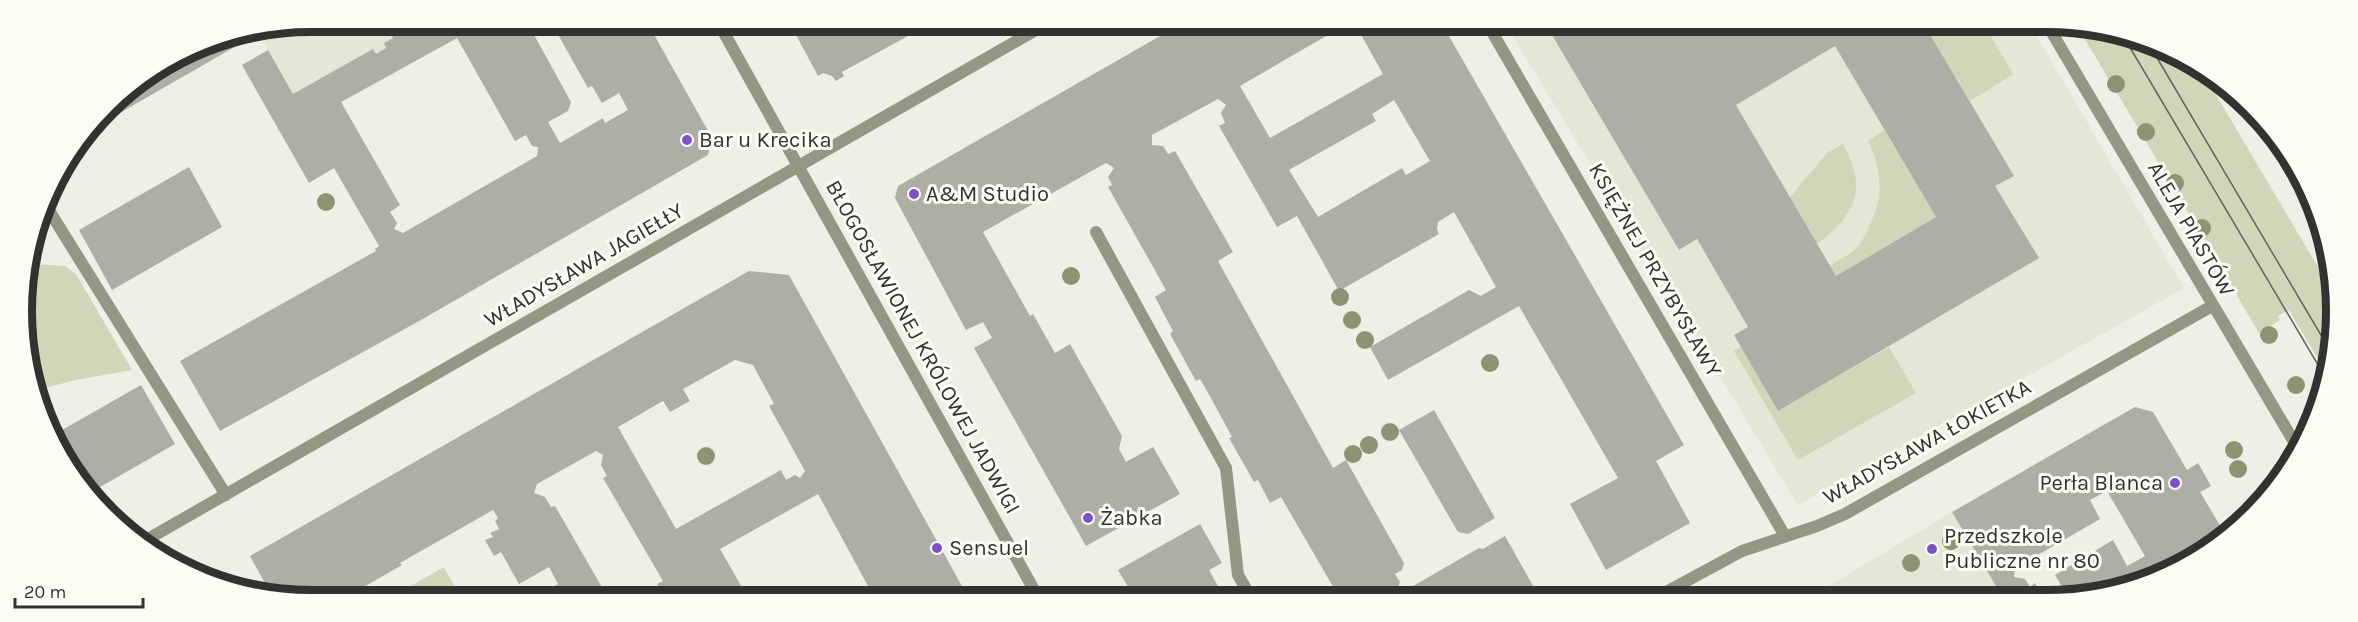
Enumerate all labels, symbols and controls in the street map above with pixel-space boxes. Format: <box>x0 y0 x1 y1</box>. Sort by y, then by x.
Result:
place label: Bar u Krecika <box>699 127 832 153</box>
marker: Bar u Krecika <box>680 133 694 147</box>
street label: ALEJA PIASTÓW <box>2142 157 2241 301</box>
street label: KSIĘŻNEJ PRZYBYSŁAWY <box>1583 158 1727 382</box>
street label: BŁOGOSŁAWIONEJ KRÓLOWEJ JADWIGI <box>820 175 1027 518</box>
place label: A&M Studio <box>926 181 1049 207</box>
marker: A&M Studio <box>907 187 921 201</box>
street label: WŁADYSŁAWA JAGIEŁŁY <box>480 197 688 333</box>
street label: WŁADYSŁAWA ŁOKIETKA <box>1818 374 2036 510</box>
place label: Perła Blanca <box>2039 470 2163 496</box>
marker: Perła Blanca <box>2168 476 2182 490</box>
place label: Żabka <box>1100 505 1163 531</box>
marker: Żabka <box>1081 511 1095 525</box>
place label: Przedszkole Publiczne nr 80 <box>1944 523 2100 574</box>
place label: Sensuel <box>949 535 1029 561</box>
marker: Sensuel <box>930 541 944 555</box>
marker: Przedszkole Publiczne nr 80 <box>1925 542 1939 556</box>
scale bar <box>15 571 142 609</box>
text: 20 m <box>24 581 66 603</box>

